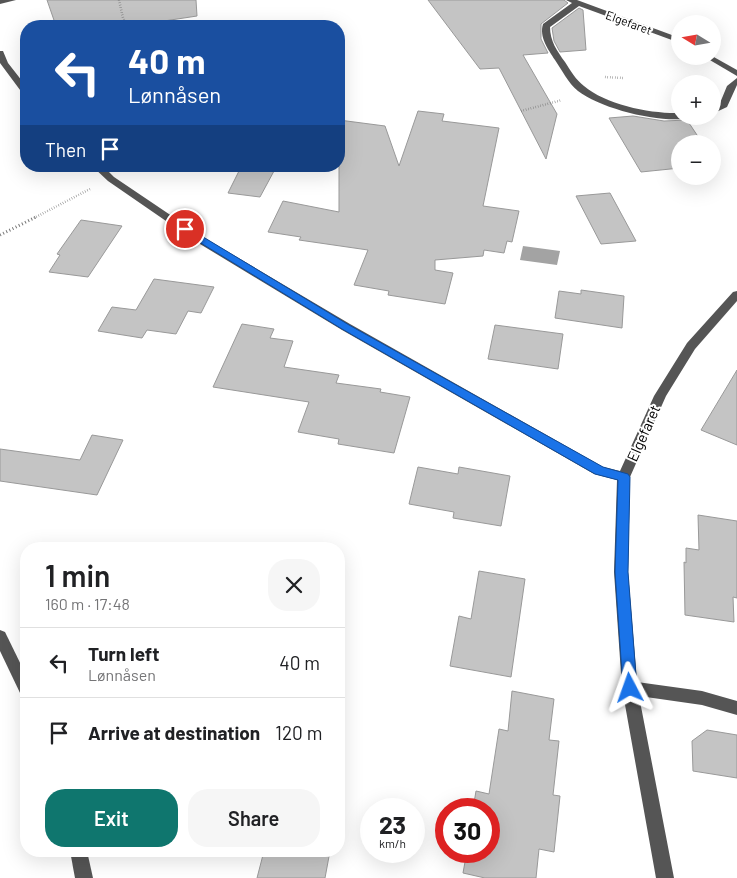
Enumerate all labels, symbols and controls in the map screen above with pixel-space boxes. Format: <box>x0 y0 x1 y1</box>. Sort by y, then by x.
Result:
street label: Elgefaret <box>604 7 654 37</box>
north arrow <box>671 15 721 65</box>
map controls <box>671 15 721 185</box>
text: 40 m <box>128 39 205 81</box>
icon: left <box>45 40 110 105</box>
button: + <box>671 75 721 125</box>
text: Lønnåsen <box>128 81 221 107</box>
icon: arrive <box>96 135 124 163</box>
button: − <box>671 135 721 185</box>
text: Then <box>45 138 86 161</box>
pin <box>164 208 206 250</box>
icon: arrive <box>171 215 199 243</box>
street label: Elgefaret <box>623 402 663 464</box>
text: 1 min <box>45 557 110 593</box>
button: close <box>268 559 320 611</box>
text: 160 m · 17:48 <box>45 594 130 613</box>
text: Turn left <box>88 642 159 665</box>
icon: left <box>45 649 73 677</box>
text: 40 m <box>279 651 320 674</box>
position arrow <box>603 661 655 713</box>
text: Lønnåsen <box>88 665 156 684</box>
icon: arrive <box>45 719 73 747</box>
text: Arrive at destination <box>88 721 260 744</box>
text: 120 m <box>275 721 322 744</box>
button: Exit <box>45 789 178 847</box>
button: Share <box>188 789 320 847</box>
speed limit sign: 30 <box>435 798 500 863</box>
text: 23 <box>379 809 406 839</box>
text: km/h <box>379 836 406 850</box>

